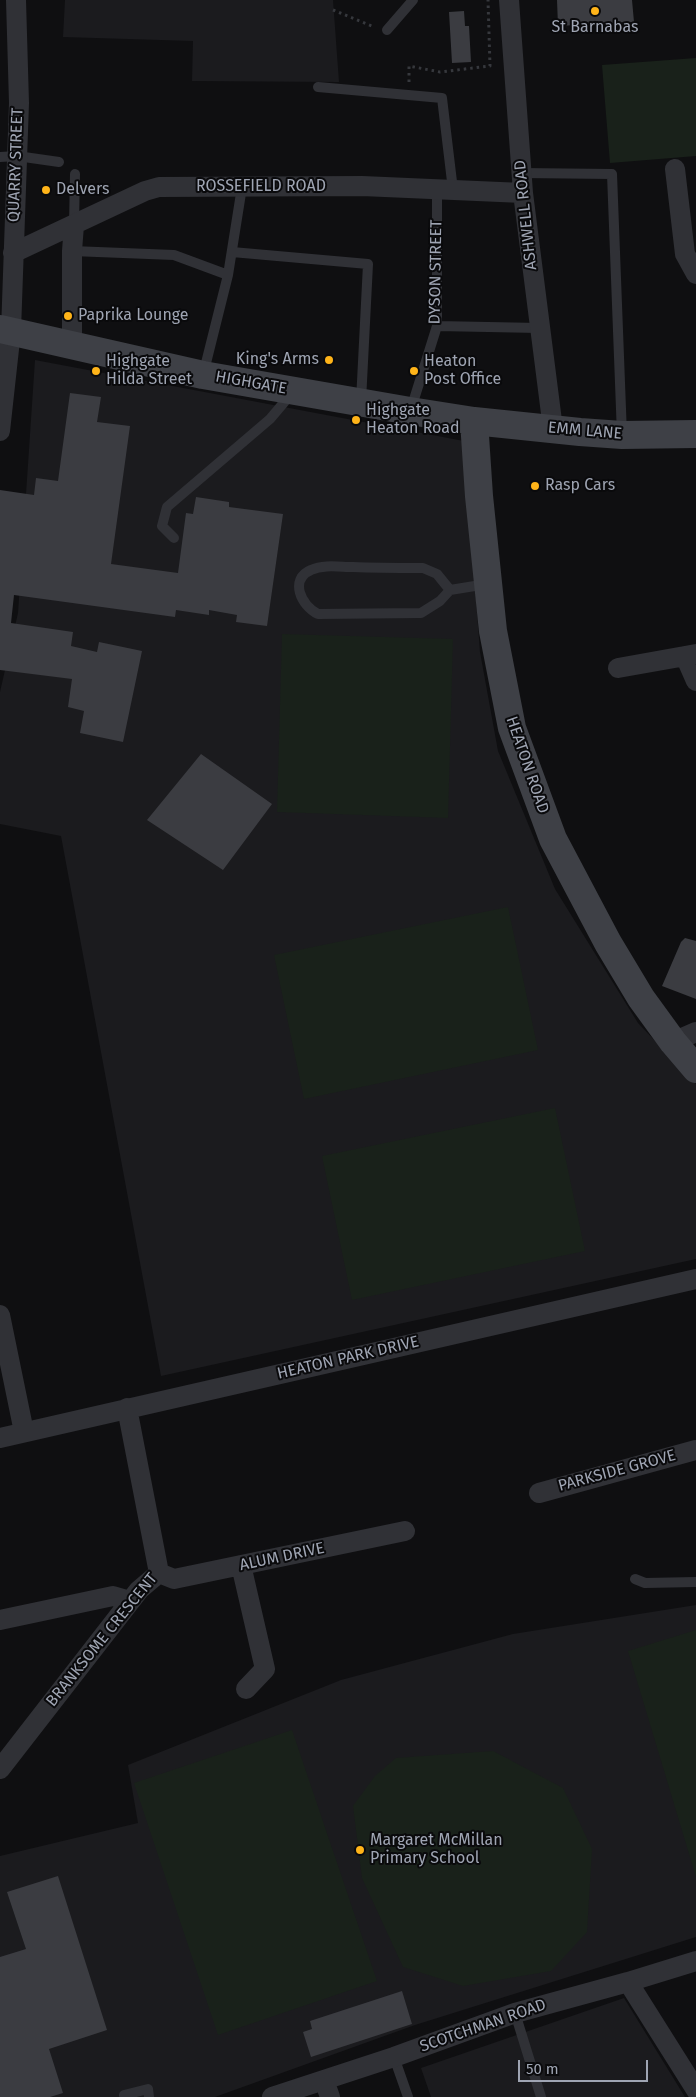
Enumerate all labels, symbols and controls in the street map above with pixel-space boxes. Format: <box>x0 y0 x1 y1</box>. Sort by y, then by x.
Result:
marker: St Barnabas <box>589 5 601 17</box>
place label: St Barnabas <box>552 18 638 38</box>
street label: QUARRY STREET <box>4 108 28 222</box>
street label: ASHWELL ROAD <box>511 159 541 271</box>
street label: ROSSEFIELD ROAD <box>196 177 326 197</box>
place label: Delvers <box>56 180 109 200</box>
marker: Delvers <box>40 184 52 196</box>
street label: DYSON STREET <box>425 219 447 325</box>
place label: Paprika Lounge <box>78 306 189 326</box>
marker: Paprika Lounge <box>62 310 74 322</box>
place label: King's Arms <box>236 350 319 370</box>
place label: Highgate Hilda Street <box>106 352 192 390</box>
place label: Heaton Post Office <box>424 352 501 390</box>
marker: King's Arms <box>323 354 335 366</box>
marker: Highgate Hilda Street <box>90 365 102 377</box>
marker: Heaton Post Office <box>408 365 420 377</box>
street label: HIGHGATE <box>214 367 288 399</box>
place label: Highgate Heaton Road <box>366 401 460 439</box>
marker: Highgate Heaton Road <box>350 414 362 426</box>
street label: EMM LANE <box>547 418 623 444</box>
place label: Rasp Cars <box>545 476 615 496</box>
marker: Rasp Cars <box>529 480 541 492</box>
street label: HEATON ROAD <box>501 714 553 816</box>
street label: HEATON PARK DRIVE <box>275 1332 421 1384</box>
street label: PARKSIDE GROVE <box>556 1446 678 1496</box>
street label: ALUM DRIVE <box>238 1539 326 1575</box>
street label: BRANKSOME CRESCENT <box>42 1569 162 1711</box>
place label: Margaret McMillan Primary School <box>370 1831 503 1869</box>
marker: Margaret McMillan Primary School <box>354 1844 366 1856</box>
street label: SCOTCHMAN ROAD <box>417 1995 549 2057</box>
scale bar <box>521 2050 651 2082</box>
text: 50 m <box>526 2060 559 2078</box>

